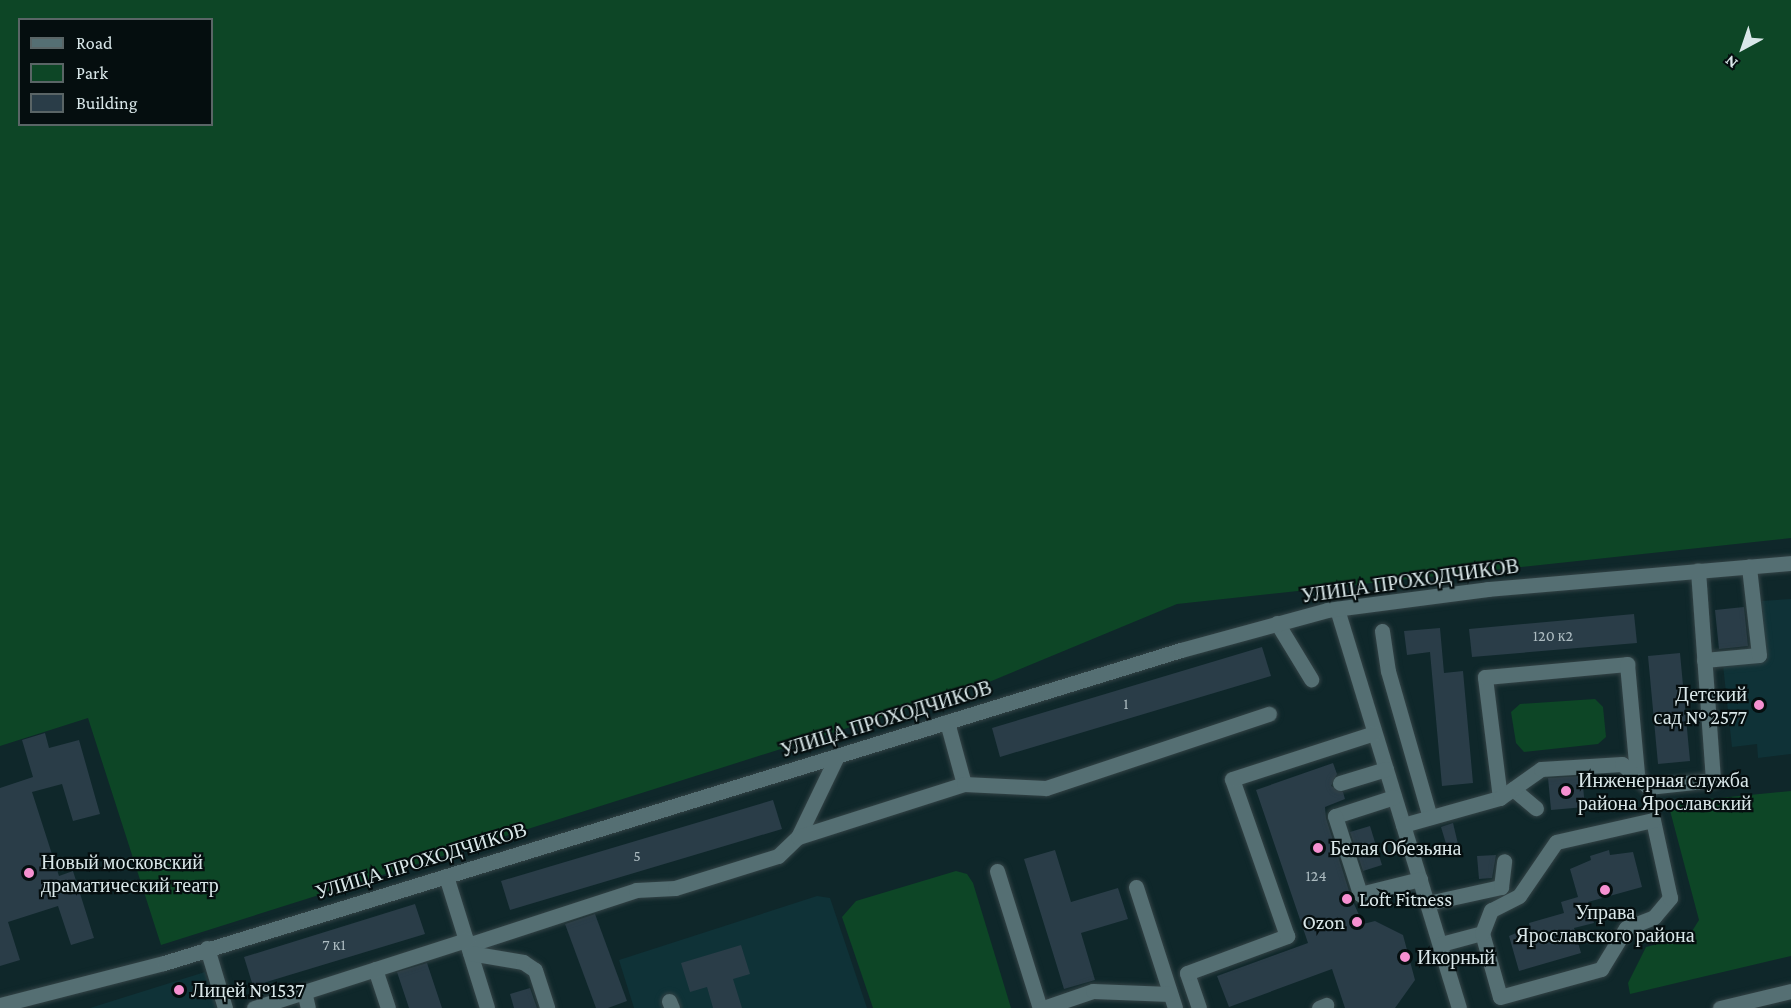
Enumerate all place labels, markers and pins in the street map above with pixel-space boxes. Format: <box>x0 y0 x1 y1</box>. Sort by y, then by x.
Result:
place label: Детский сад № 2577 <box>1654 682 1747 729</box>
marker: Детский сад № 2577 <box>1752 698 1766 712</box>
place label: Инженерная служба района Ярославский <box>1578 768 1752 815</box>
marker: Инженерная служба района Ярославский <box>1559 784 1573 798</box>
place label: Белая Обезьяна <box>1330 836 1461 860</box>
marker: Белая Обезьяна <box>1311 841 1325 855</box>
place label: Новый московский драматический театр <box>41 850 219 897</box>
marker: Новый московский драматический театр <box>22 866 36 880</box>
marker: Управа Ярославского района <box>1598 883 1612 897</box>
place label: Loft Fitness <box>1359 887 1452 911</box>
marker: Loft Fitness <box>1340 892 1354 906</box>
place label: Управа Ярославского района <box>1515 900 1695 947</box>
place label: Ozon <box>1302 910 1345 934</box>
marker: Ozon <box>1350 915 1364 929</box>
place label: Икорный <box>1417 945 1495 969</box>
marker: Икорный <box>1398 950 1412 964</box>
place label: Лицей №1537 <box>191 978 305 1002</box>
marker: Лицей №1537 <box>172 983 186 997</box>

